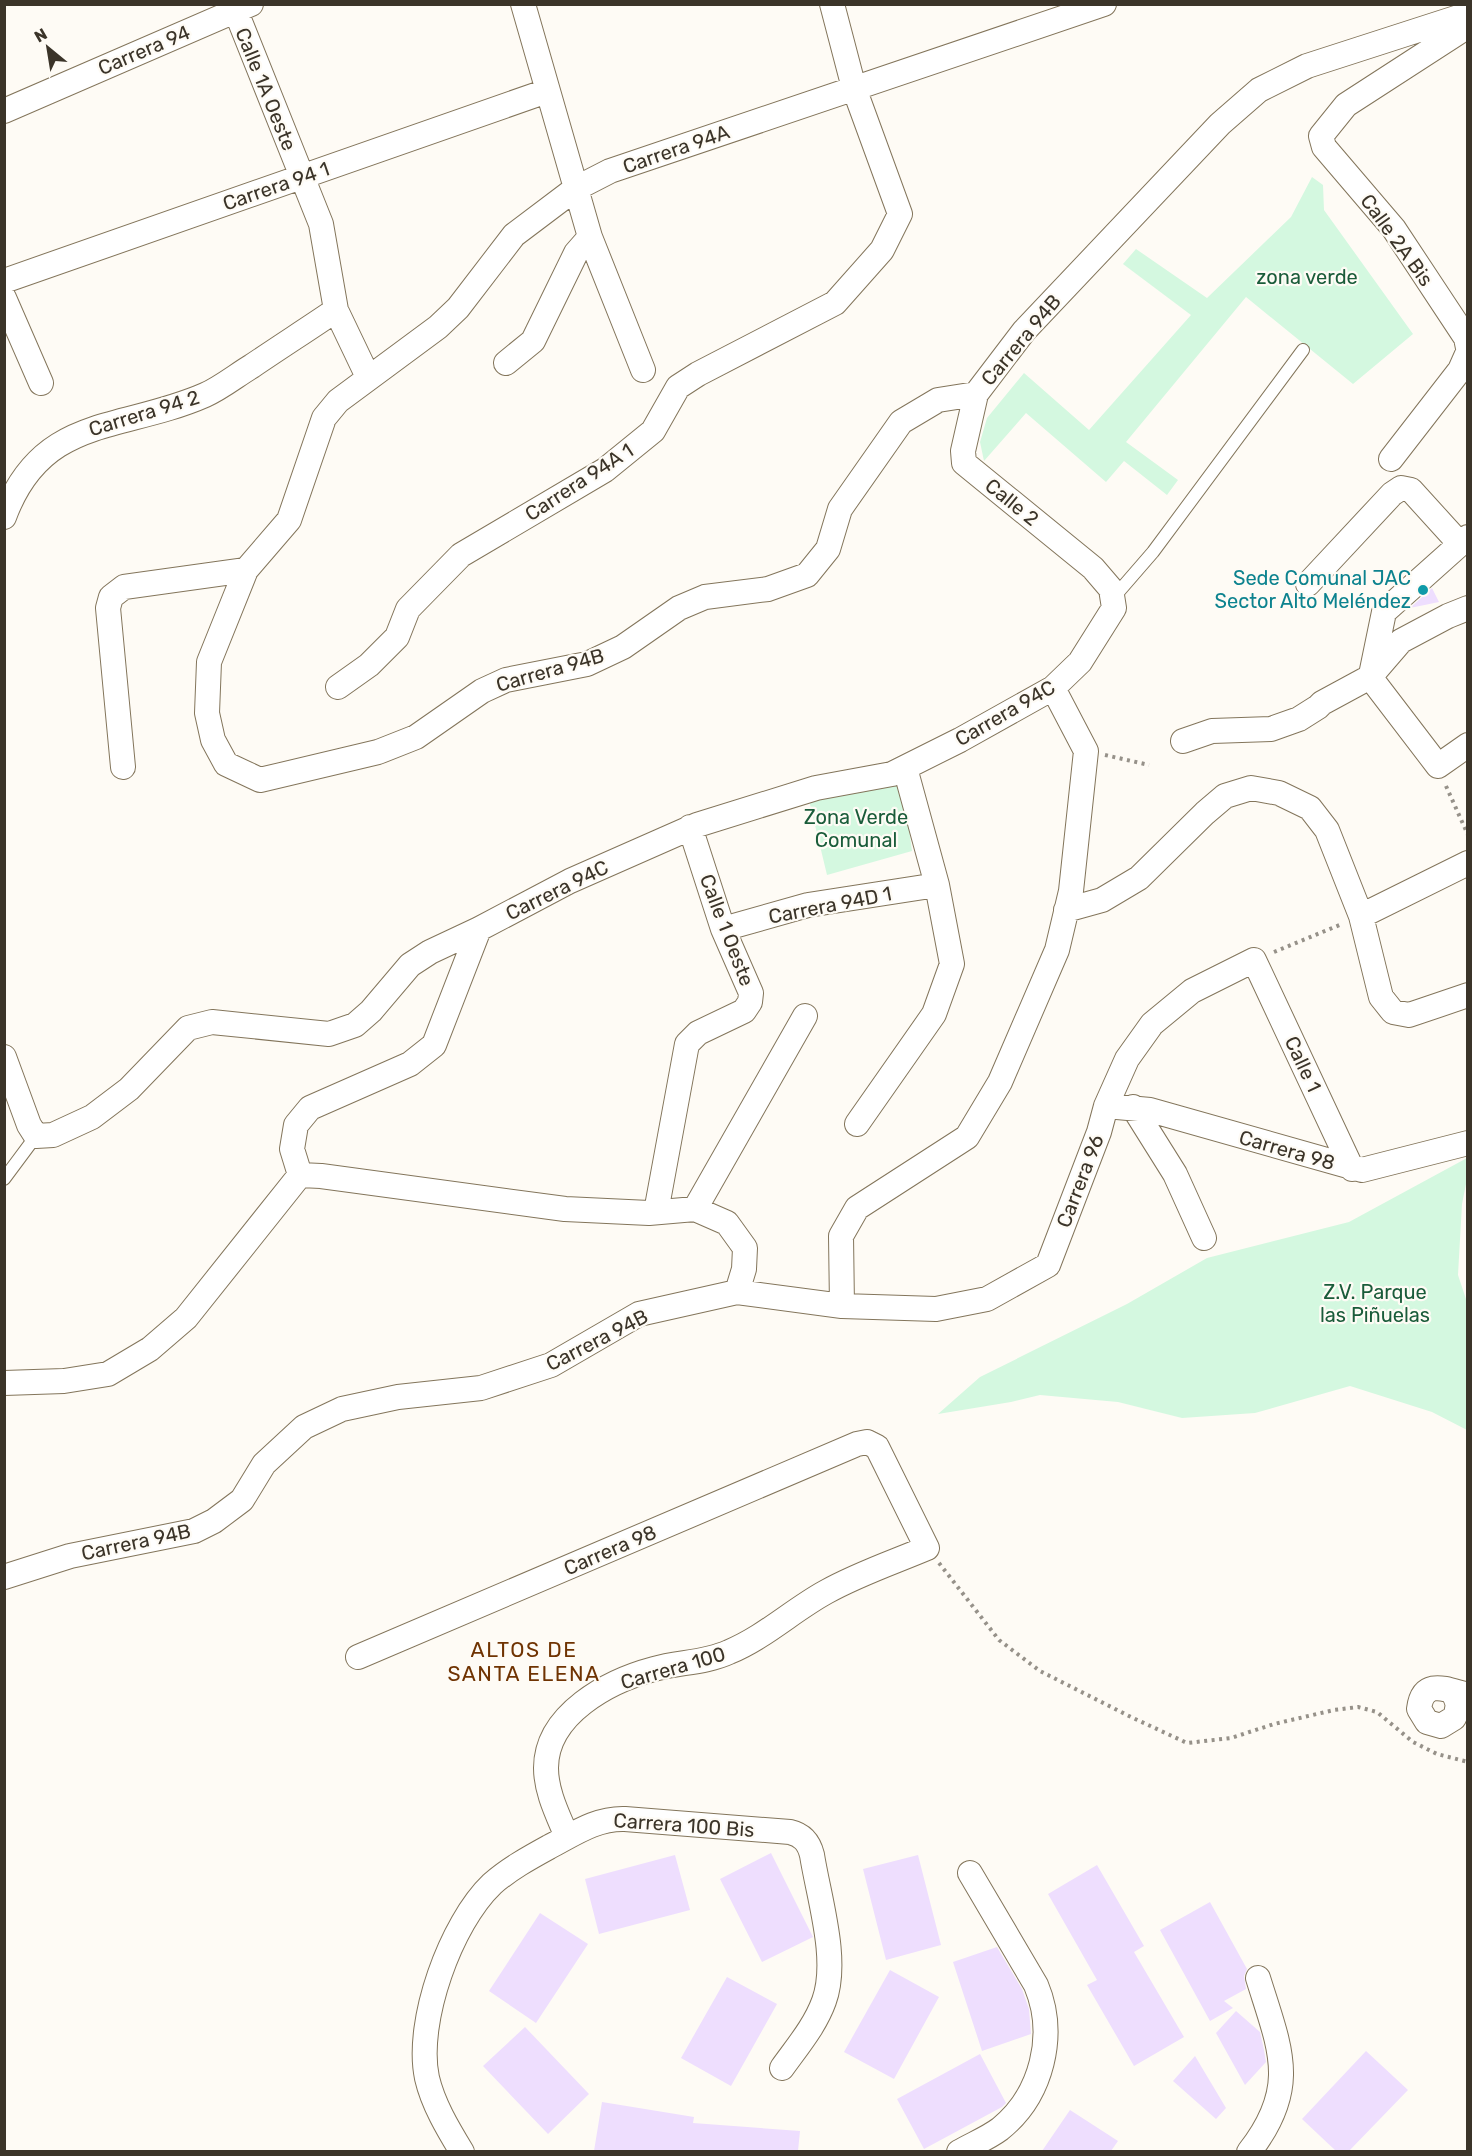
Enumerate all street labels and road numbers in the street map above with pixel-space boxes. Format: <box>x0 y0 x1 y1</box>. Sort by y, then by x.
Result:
street label: Carrera 94 <box>94 20 194 80</box>
street label: Calle 1A Oeste <box>230 24 302 154</box>
street label: Carrera 94A <box>619 120 733 178</box>
street label: Carrera 94 1 <box>219 157 333 215</box>
street label: Calle 2A Bis <box>1356 189 1438 291</box>
street label: Carrera 94B <box>976 290 1066 390</box>
street label: Carrera 94 2 <box>86 385 202 441</box>
street label: Carrera 94A 1 <box>520 438 638 526</box>
street label: Calle 2 <box>980 473 1044 531</box>
street label: Carrera 94B <box>493 643 607 697</box>
street label: Carrera 94C <box>951 675 1059 751</box>
street label: Carrera 94C <box>502 855 612 925</box>
street label: Calle 1 Oeste <box>695 871 759 989</box>
street label: Carrera 94D 1 <box>766 881 894 929</box>
street label: Calle 1 <box>1280 1032 1326 1096</box>
street label: Carrera 98 <box>1236 1125 1338 1175</box>
street label: Carrera 96 <box>1051 1131 1109 1231</box>
street label: Carrera 94B <box>542 1304 652 1376</box>
street label: Carrera 94B <box>79 1519 193 1565</box>
street label: Carrera 98 <box>560 1520 660 1580</box>
street label: Carrera 100 <box>618 1642 728 1694</box>
street label: Carrera 100 Bis <box>613 1808 755 1842</box>

